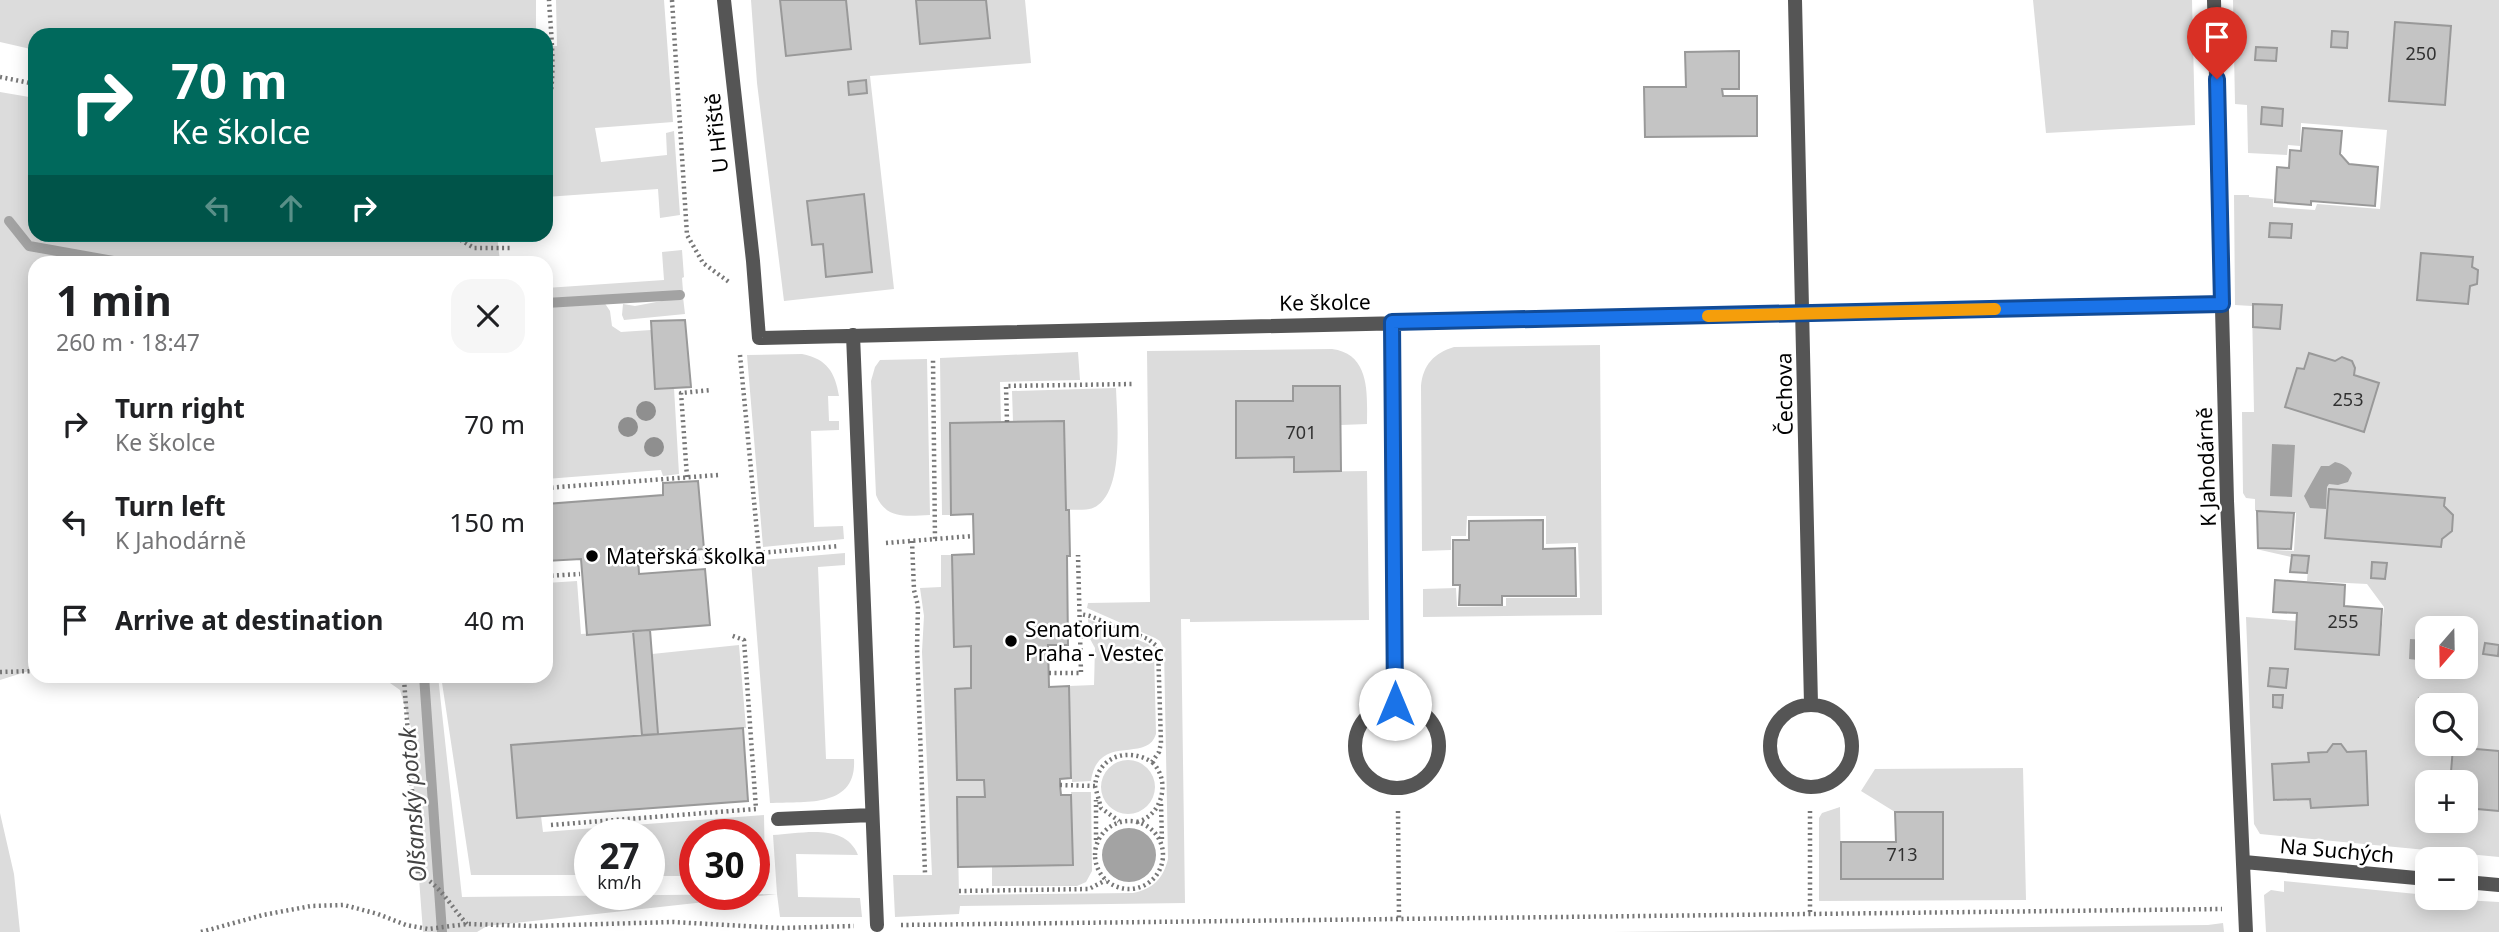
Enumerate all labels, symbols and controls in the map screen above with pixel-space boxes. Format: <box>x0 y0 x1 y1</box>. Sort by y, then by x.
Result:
pin <box>2187 7 2247 79</box>
icon: arrive <box>2198 18 2236 56</box>
house number: 250 <box>2406 41 2436 65</box>
text: 70 m <box>171 47 288 113</box>
icon: right <box>56 56 147 147</box>
street label: U Hřiště <box>698 92 734 174</box>
text: Ke školce <box>171 110 311 153</box>
icon: left <box>199 189 237 227</box>
icon: ahead <box>272 189 310 227</box>
icon: right <box>345 189 383 227</box>
text: 1 min <box>56 271 172 328</box>
button: close <box>451 279 525 353</box>
street label: Ke školce <box>1279 287 1371 317</box>
text: 260 m · 18:47 <box>56 326 200 358</box>
street label: Čechova <box>1769 352 1799 436</box>
house number: 253 <box>2333 387 2363 411</box>
text: Turn right <box>115 390 245 426</box>
icon: right <box>56 405 94 443</box>
text: 70 m <box>464 406 525 442</box>
street label: K Jahodárně <box>2190 407 2222 527</box>
house number: 701 <box>1286 420 1316 444</box>
text: Ke školce <box>115 426 215 458</box>
text: Turn left <box>115 488 226 524</box>
icon: left <box>56 503 94 541</box>
text: 150 m <box>449 504 525 540</box>
text: K Jahodárně <box>115 524 246 556</box>
place label: Mateřská školka <box>606 542 766 570</box>
marker: Mateřská školka <box>584 548 600 564</box>
icon: arrive <box>56 601 94 639</box>
text: Arrive at destination <box>115 602 384 638</box>
text: 40 m <box>464 602 525 638</box>
house number: 255 <box>2328 609 2358 633</box>
place label: Senatorium Praha - Vestec <box>1025 615 1164 667</box>
north arrow <box>2415 616 2478 679</box>
map controls <box>2415 616 2478 910</box>
marker: Senatorium Praha - Vestec <box>1003 633 1019 649</box>
position arrow <box>1358 667 1432 741</box>
button: search <box>2415 693 2478 756</box>
water label: Olšanský potok <box>391 725 433 883</box>
button: + <box>2415 770 2478 833</box>
speed limit sign: 30 <box>679 819 770 910</box>
street label: Na Suchých <box>2279 831 2395 869</box>
text: 27 <box>599 832 640 879</box>
house number: 713 <box>1887 842 1917 866</box>
button: − <box>2415 847 2478 910</box>
text: km/h <box>597 870 642 894</box>

